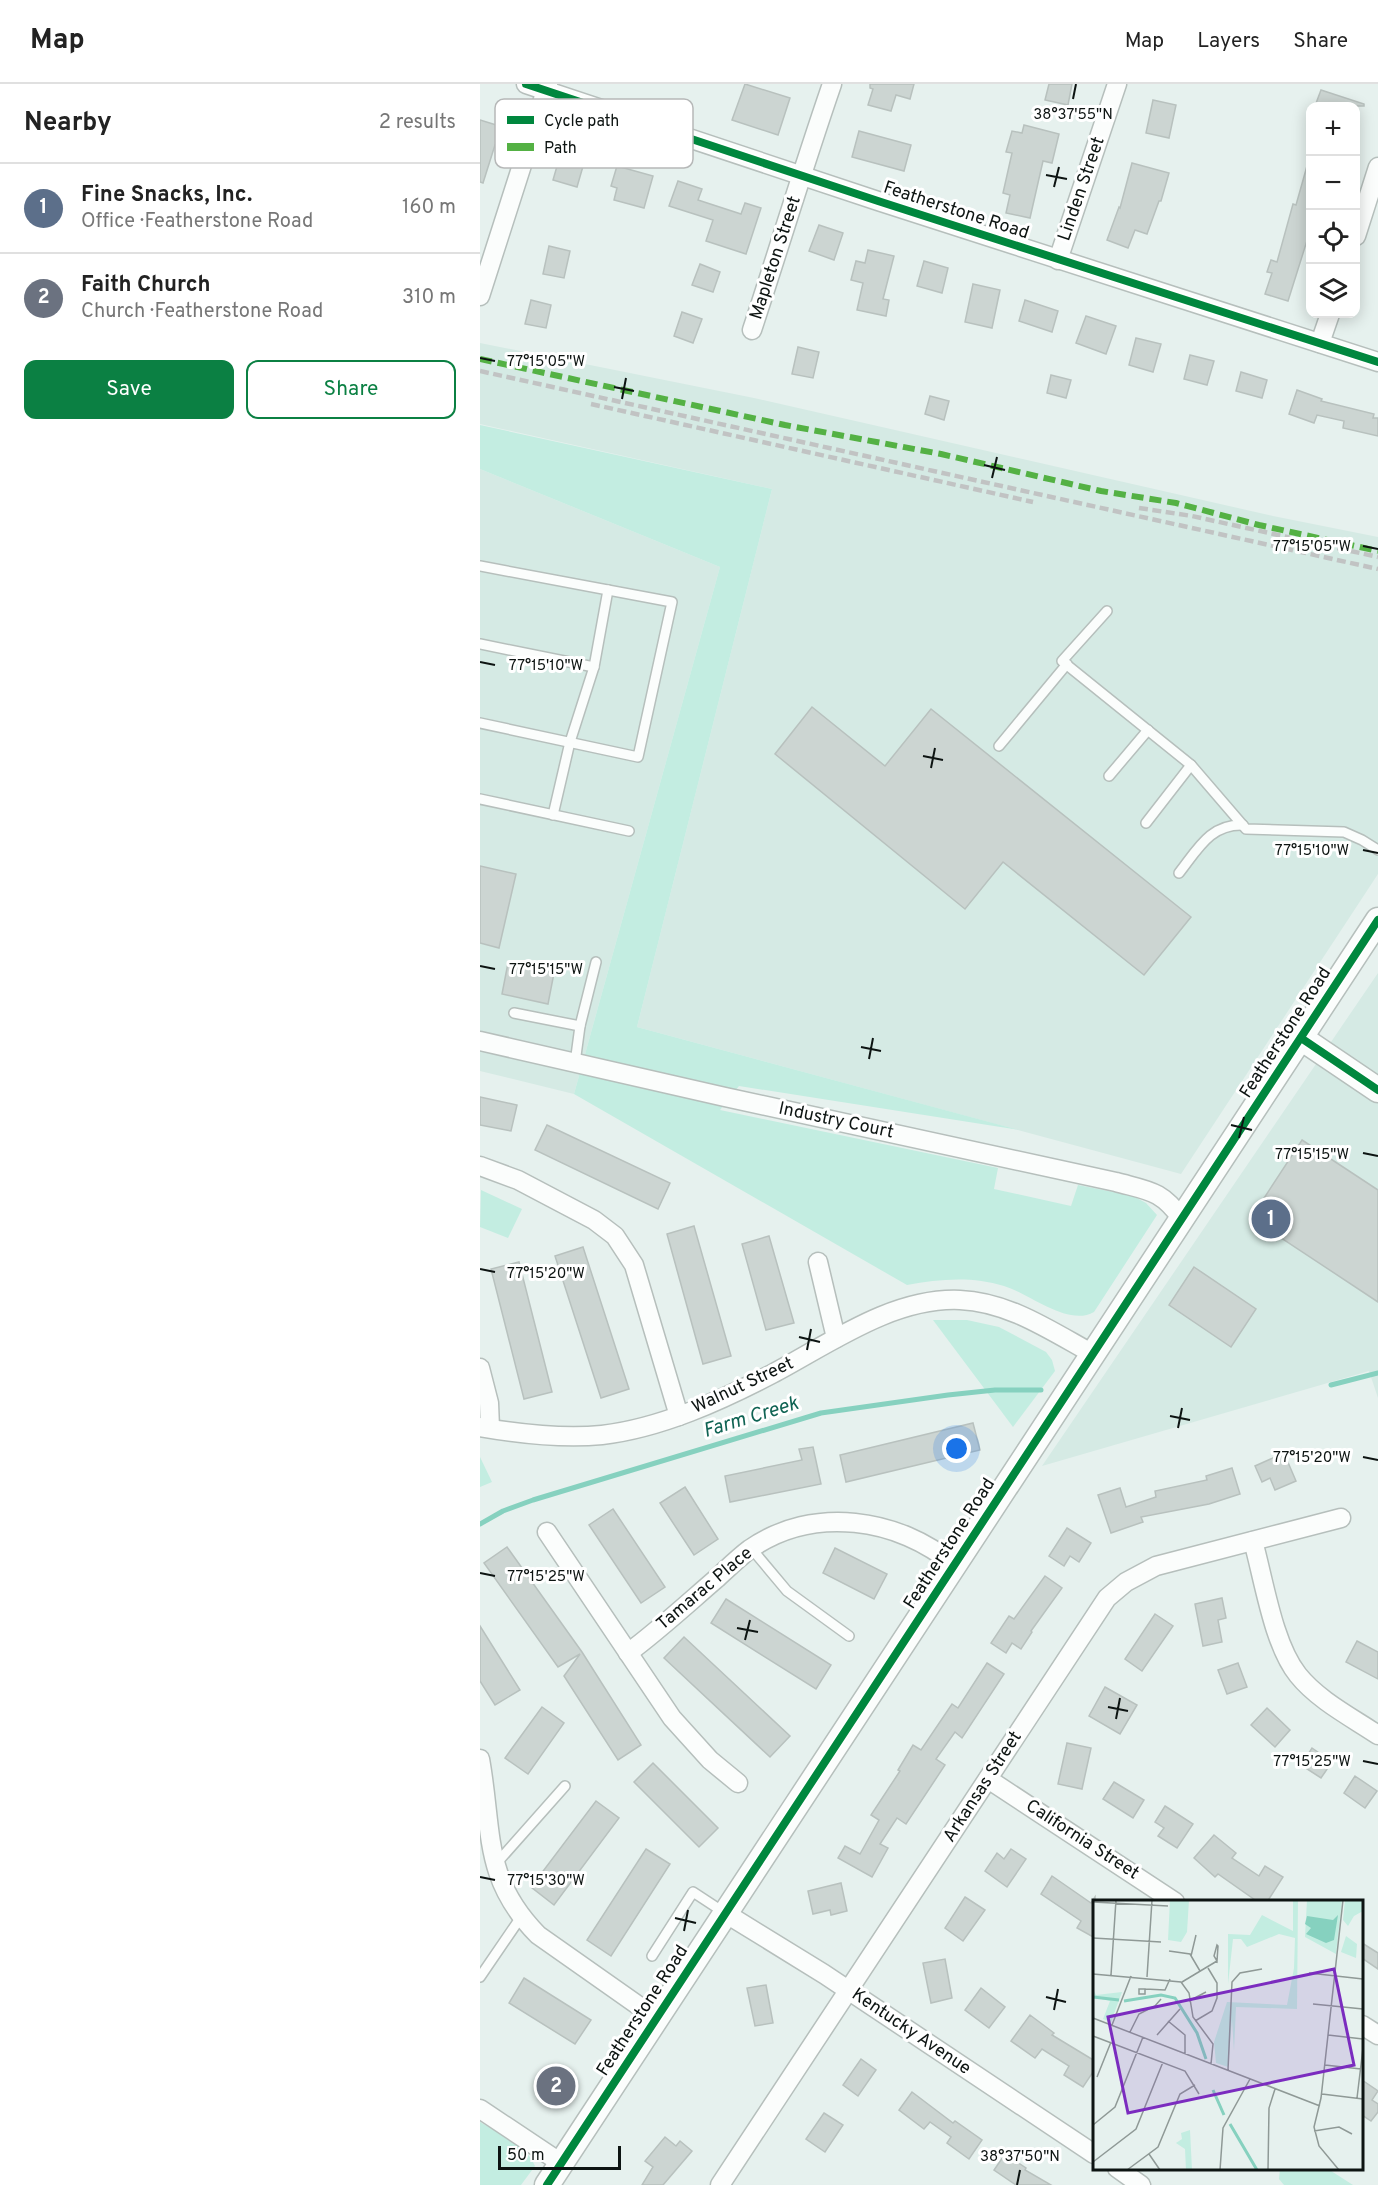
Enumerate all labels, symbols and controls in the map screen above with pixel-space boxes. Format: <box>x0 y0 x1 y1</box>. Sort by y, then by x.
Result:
text: Map <box>30 23 85 59</box>
text: Map <box>1125 28 1164 55</box>
text: Layers <box>1197 28 1260 55</box>
text: Share <box>1293 28 1348 55</box>
legend <box>495 99 693 168</box>
map controls <box>1306 102 1360 318</box>
button: + <box>1306 102 1360 156</box>
text: 38°37'55"N <box>1033 106 1113 125</box>
text: Nearby <box>24 107 112 140</box>
text: 2 results <box>379 110 456 136</box>
text: Cycle path <box>544 112 619 132</box>
street label: Linden Street <box>1053 134 1111 244</box>
text: Path <box>544 139 577 159</box>
button: − <box>1306 156 1360 210</box>
street label: Featherstone Road <box>880 177 1032 245</box>
text: Fine Snacks, Inc. <box>81 182 252 209</box>
street label: Mapleton Street <box>745 193 807 323</box>
text: 1 <box>40 195 48 221</box>
text: 160 m <box>402 195 456 221</box>
text: Office · Featherstone Road <box>81 209 313 235</box>
button: locate <box>1306 210 1360 264</box>
button: layers <box>1306 264 1360 318</box>
text: Faith Church <box>81 272 211 299</box>
text: 2 <box>37 285 50 311</box>
text: 310 m <box>402 285 456 311</box>
text: Church · Featherstone Road <box>81 299 323 325</box>
text: 77°15'05"W <box>507 353 585 372</box>
button: Save <box>24 360 234 419</box>
button: Share <box>246 360 456 419</box>
text: 77°15'05"W <box>1273 538 1351 557</box>
text: 77°15'10"W <box>509 657 583 676</box>
text: 77°15'10"W <box>1275 842 1349 861</box>
text: 77°15'15"W <box>509 961 583 980</box>
street label: Featherstone Road <box>1235 963 1337 1103</box>
street label: Industry Court <box>776 1098 896 1144</box>
text: 77°15'15"W <box>1275 1146 1349 1165</box>
pin: 1 <box>1252 1196 1290 1242</box>
text: 77°15'20"W <box>507 1265 585 1284</box>
street label: Walnut Street <box>688 1352 798 1420</box>
water label: Farm Creek <box>700 1391 803 1445</box>
your location <box>942 1434 971 1463</box>
text: 77°15'20"W <box>1273 1449 1351 1468</box>
street label: Featherstone Road <box>899 1474 1001 1614</box>
street label: Tamarac Place <box>652 1542 758 1636</box>
text: 77°15'25"W <box>507 1568 585 1587</box>
street label: Arkansas Street <box>938 1727 1028 1847</box>
text: 77°15'25"W <box>1273 1753 1351 1772</box>
street label: California Street <box>1021 1795 1143 1885</box>
text: 77°15'30"W <box>507 1872 585 1891</box>
inset map <box>1093 1900 1363 2170</box>
street label: Featherstone Road <box>592 1941 694 2081</box>
street label: Kentucky Avenue <box>847 1984 975 2080</box>
pin: 2 <box>536 2064 576 2108</box>
scale bar <box>498 2143 621 2170</box>
text: 50 m <box>507 2146 545 2166</box>
text: 38°37'50"N <box>980 2148 1060 2167</box>

